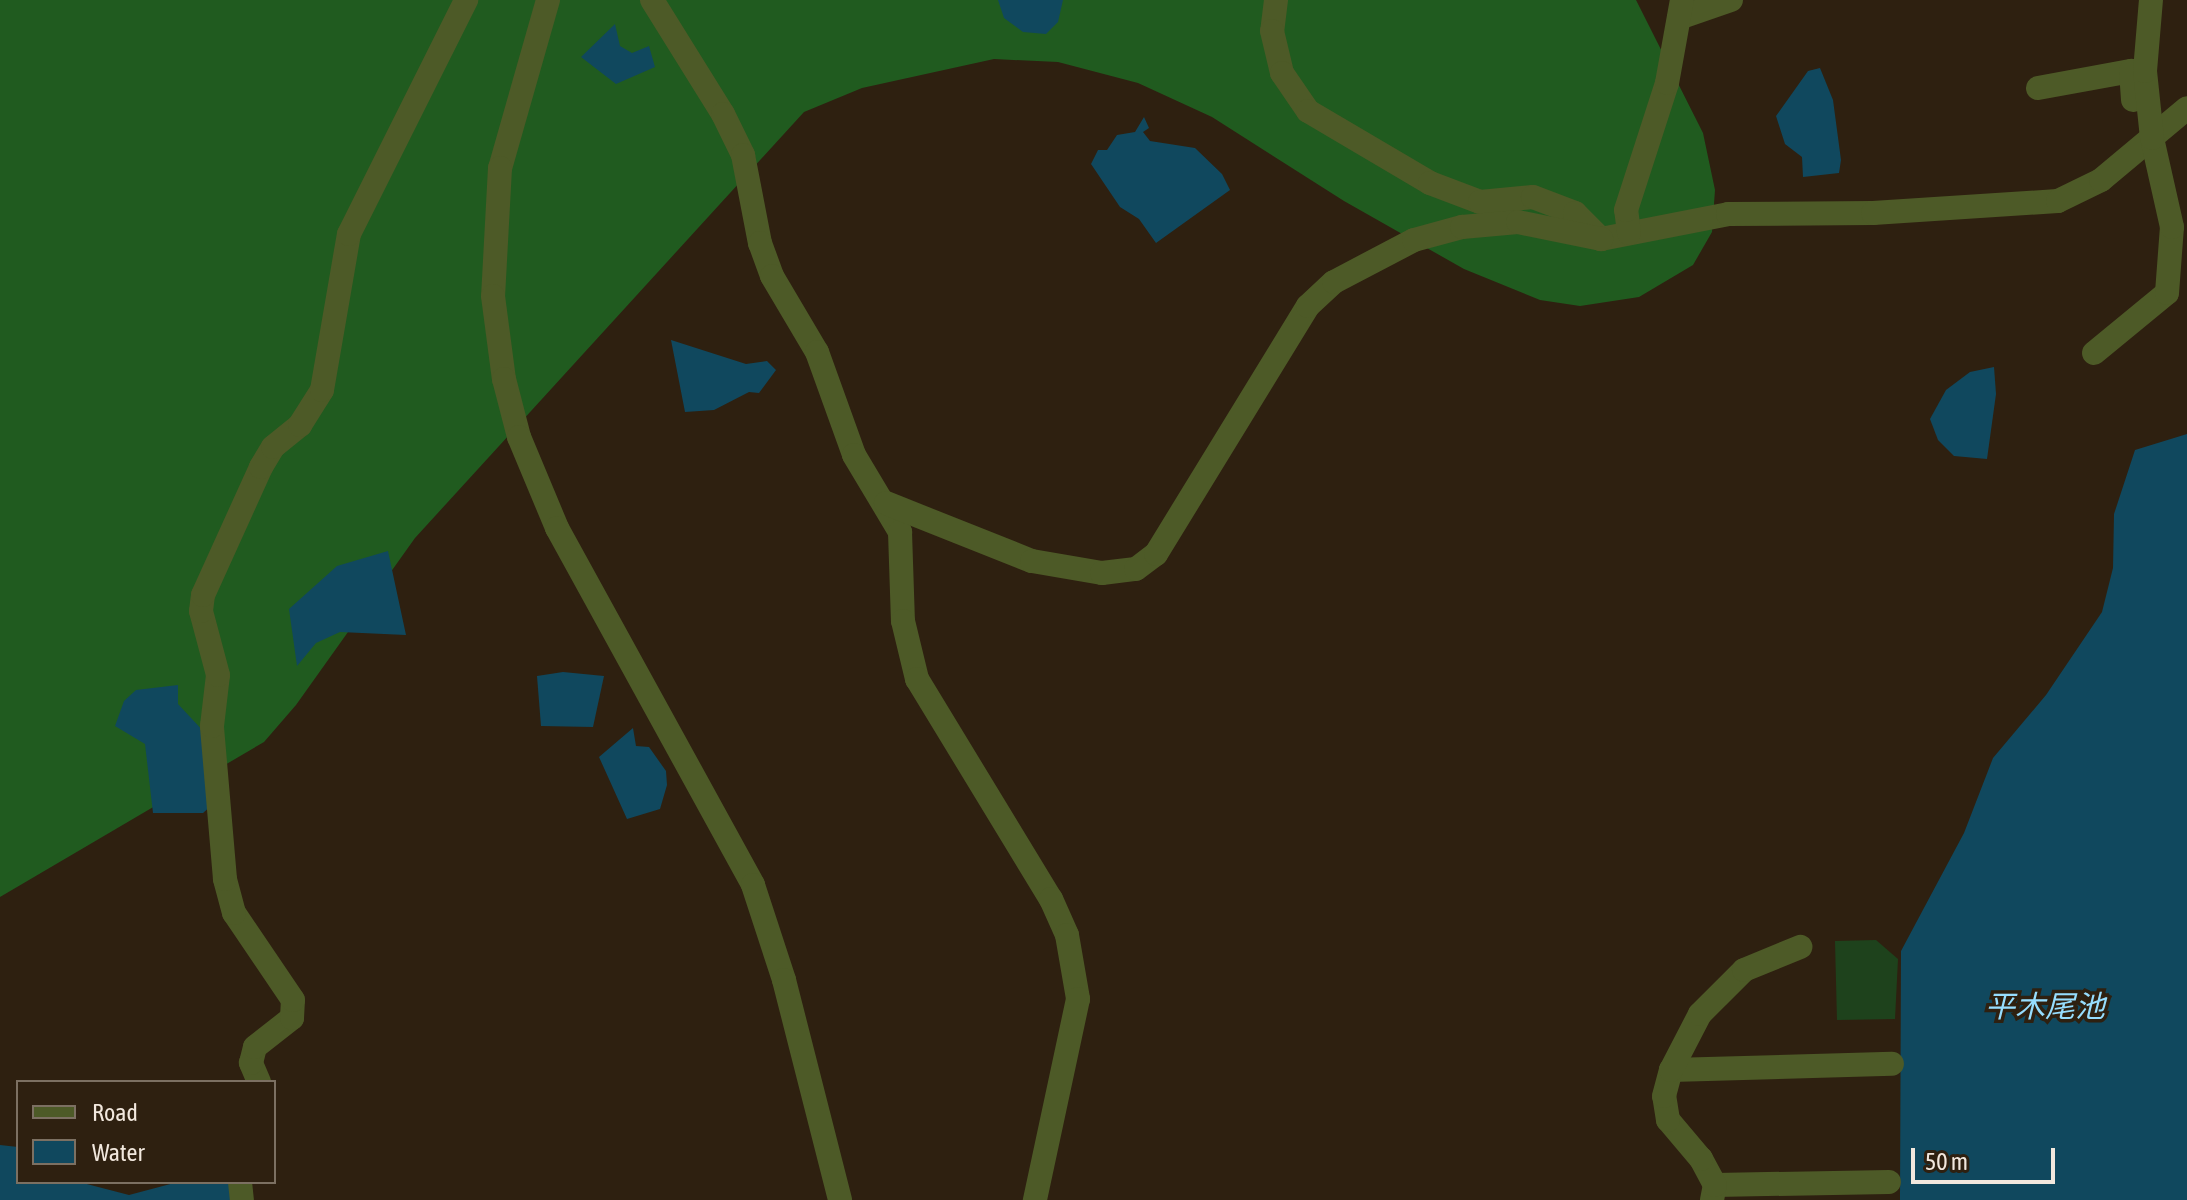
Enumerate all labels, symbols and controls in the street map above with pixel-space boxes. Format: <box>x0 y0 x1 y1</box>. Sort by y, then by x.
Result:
water label: 平木尾池 <box>1985 988 2105 1024</box>
legend <box>16 1080 276 1184</box>
text: Road <box>92 1099 138 1126</box>
scale bar <box>1915 1132 2059 1182</box>
text: Water <box>92 1139 145 1166</box>
text: 50 m <box>1925 1148 1968 1175</box>

